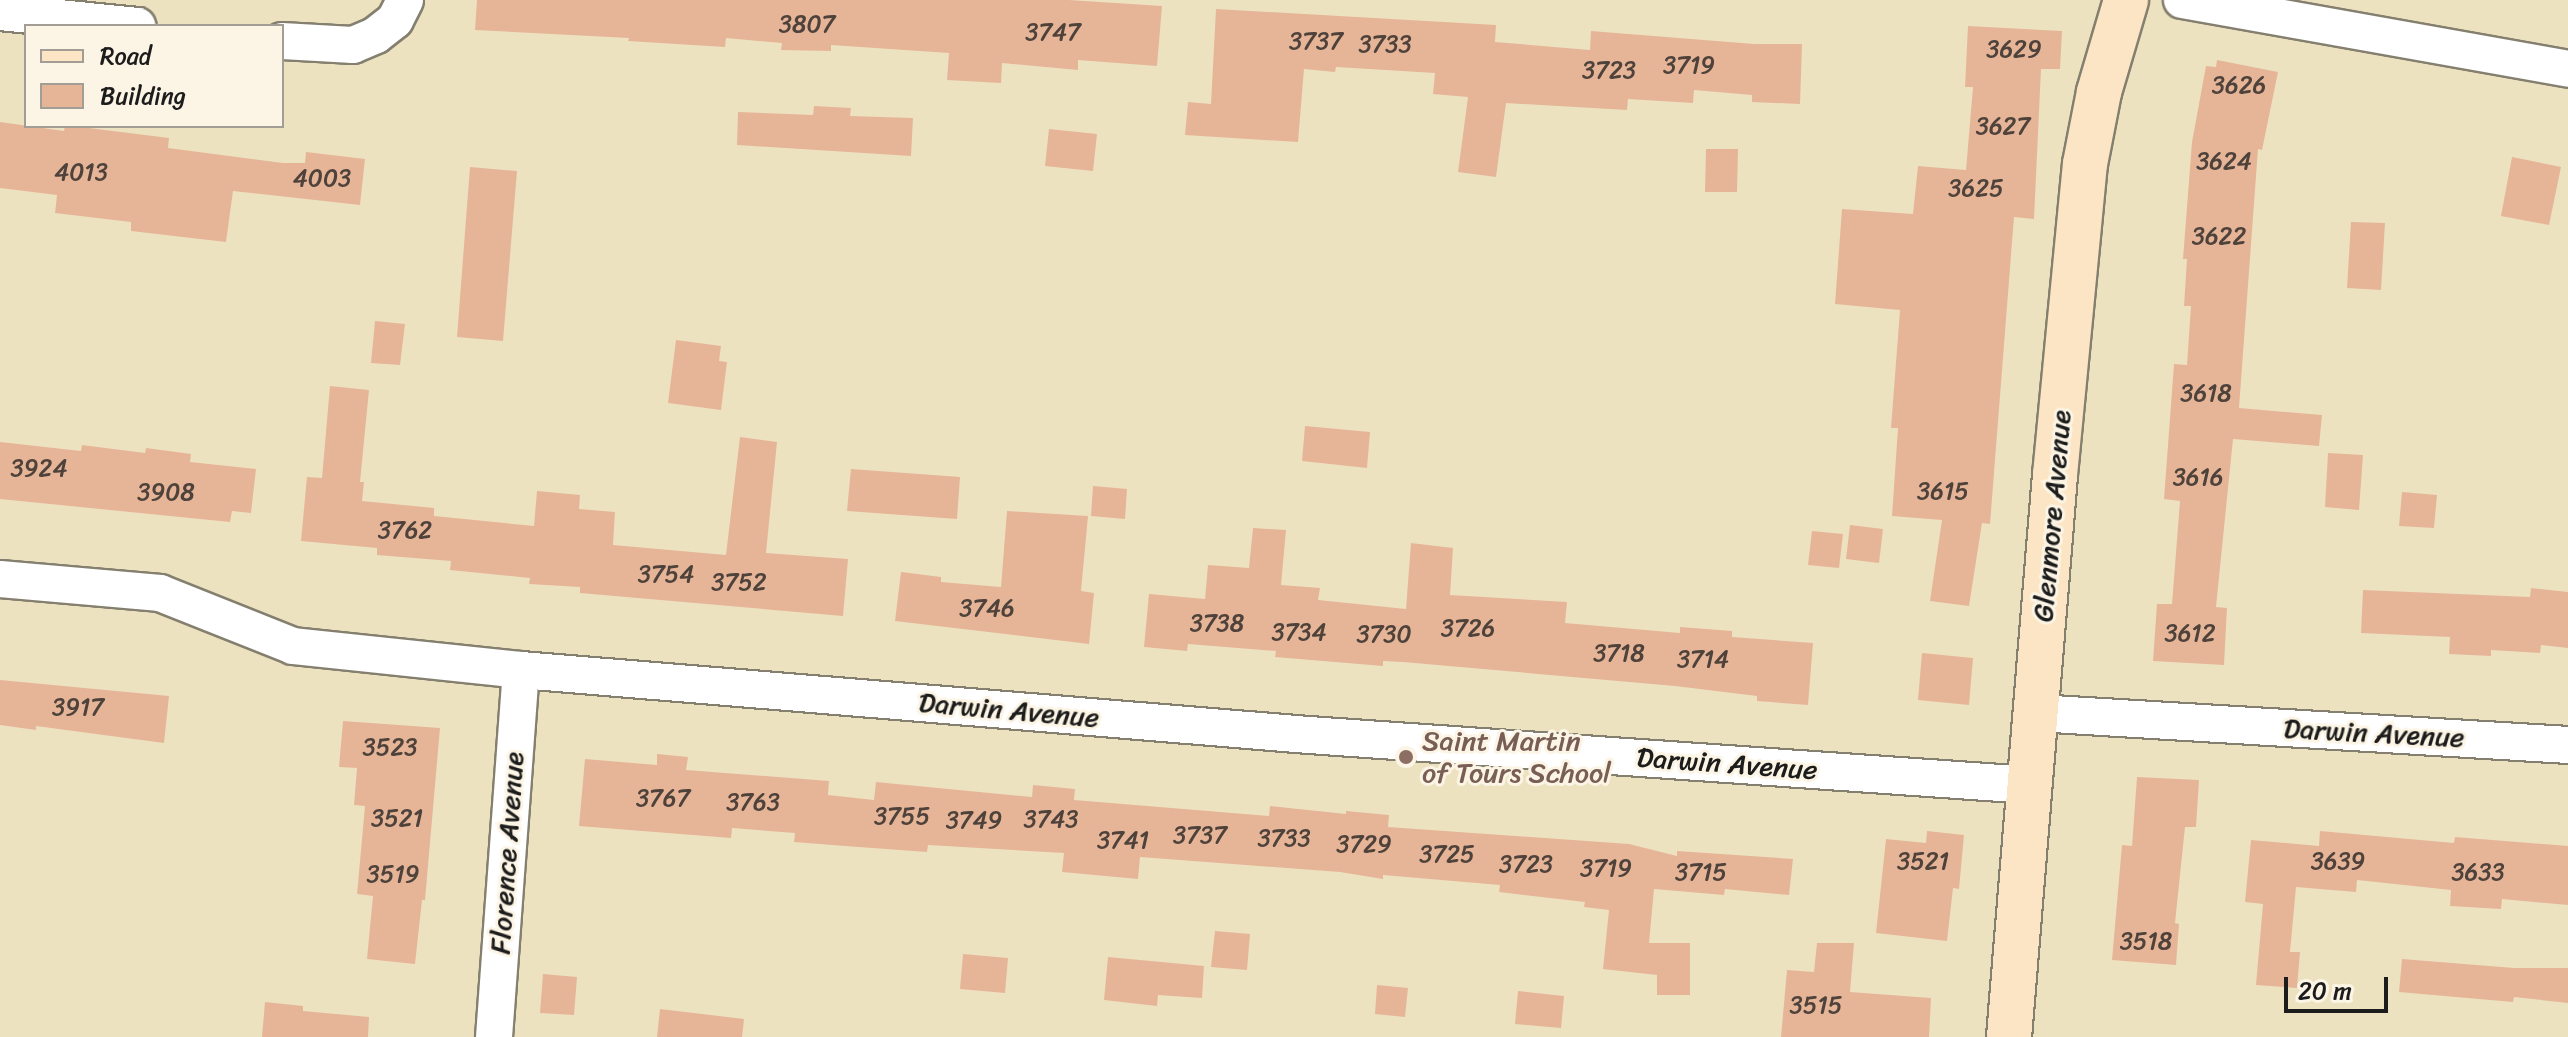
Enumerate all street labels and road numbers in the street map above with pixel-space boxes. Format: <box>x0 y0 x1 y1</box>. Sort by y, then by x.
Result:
street label: Glenmore Avenue <box>2026 409 2078 623</box>
street label: Darwin Avenue <box>917 685 1101 735</box>
street label: Darwin Avenue <box>2283 711 2465 755</box>
street label: Darwin Avenue <box>1635 741 1819 787</box>
street label: Florence Avenue <box>483 751 531 955</box>

